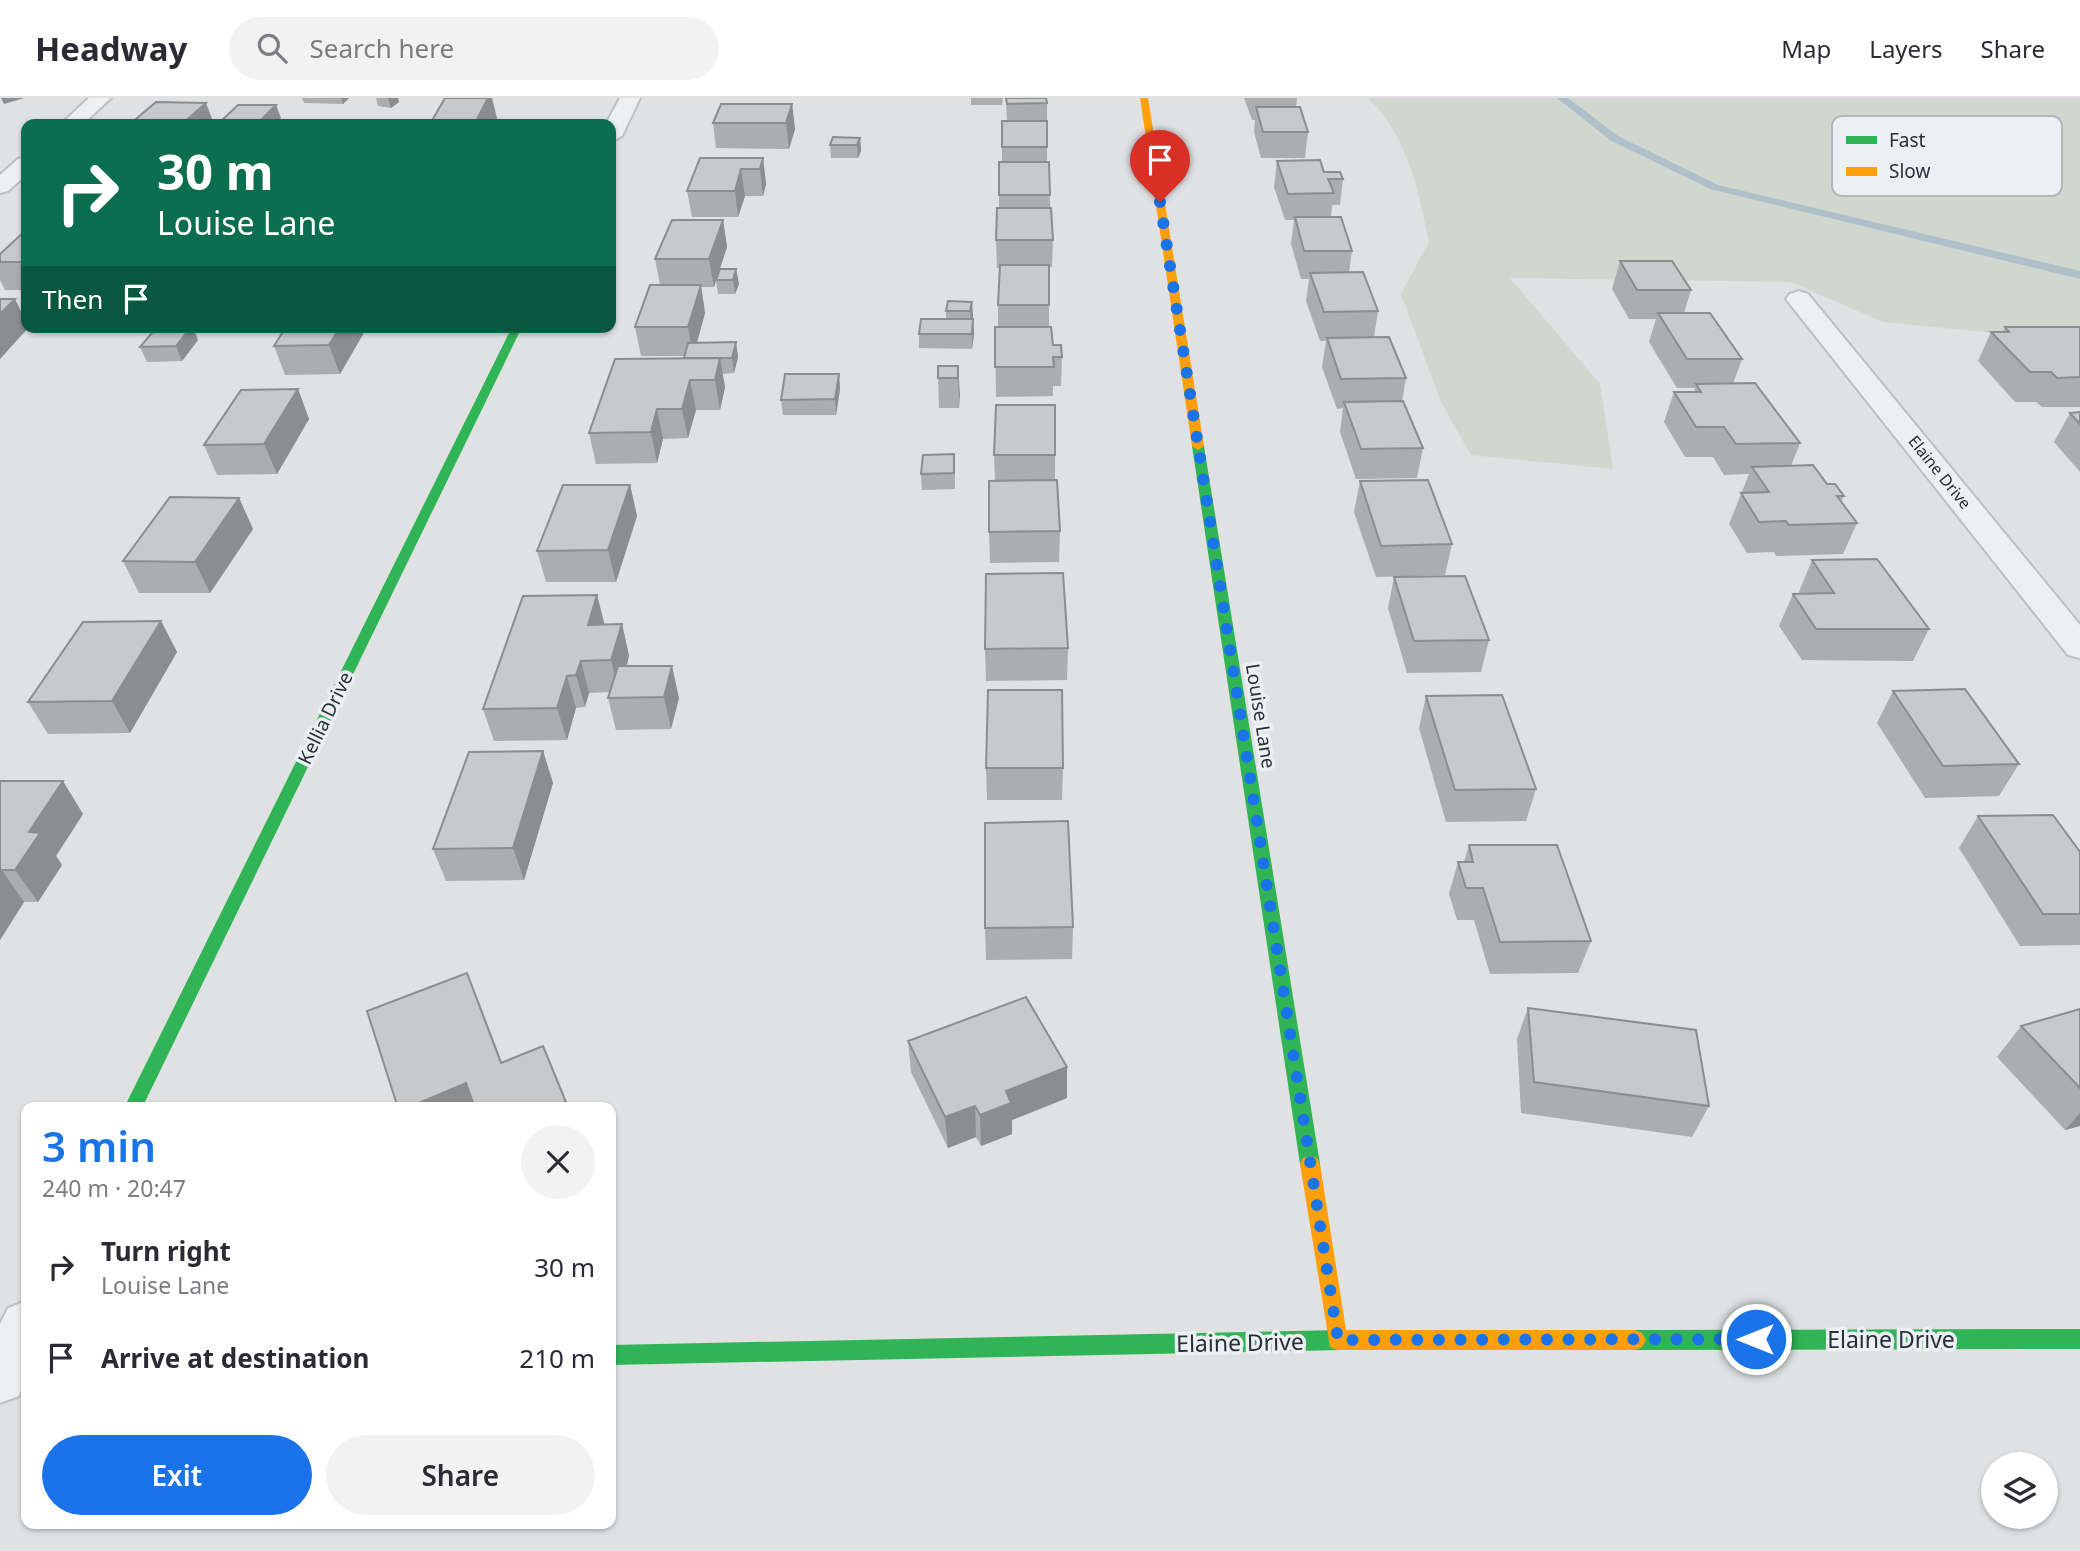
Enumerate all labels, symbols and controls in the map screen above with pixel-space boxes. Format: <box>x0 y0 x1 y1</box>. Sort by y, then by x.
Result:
search box <box>229 17 719 80</box>
text: Headway <box>35 26 187 71</box>
icon: search <box>253 29 291 67</box>
text: Search here <box>309 30 454 66</box>
text: Map <box>1781 32 1831 65</box>
text: Layers <box>1869 32 1943 65</box>
text: Share <box>1981 32 2045 65</box>
legend <box>1832 116 2062 196</box>
text: Fast <box>1889 127 1926 153</box>
pin <box>1130 130 1190 202</box>
text: 30 m <box>157 138 274 204</box>
icon: arrive <box>1141 141 1179 179</box>
icon: right <box>42 147 133 238</box>
text: Slow <box>1889 158 1930 184</box>
text: Louise Lane <box>157 201 335 244</box>
icon: arrive <box>117 280 155 318</box>
text: Then <box>42 281 103 317</box>
street label: Elaine Drive <box>1904 431 1976 513</box>
street label: Louise Lane <box>1240 662 1282 770</box>
street label: Kellia Drive <box>291 667 359 769</box>
text: 3 min <box>42 1117 156 1174</box>
button: close <box>521 1125 595 1199</box>
text: 240 m · 20:47 <box>42 1172 186 1204</box>
text: Turn right <box>101 1233 231 1269</box>
icon: right <box>42 1248 80 1286</box>
text: 30 m <box>534 1249 595 1285</box>
text: Louise Lane <box>101 1269 229 1301</box>
position arrow <box>1719 1302 1793 1376</box>
street label: Elaine Drive <box>1827 1323 1955 1355</box>
street label: Elaine Drive <box>1176 1325 1304 1359</box>
icon: arrive <box>42 1339 80 1377</box>
text: Arrive at destination <box>101 1340 370 1376</box>
text: 210 m <box>519 1340 595 1376</box>
button: Exit <box>42 1435 312 1515</box>
button: Share <box>326 1435 595 1515</box>
map controls <box>1981 1452 2058 1529</box>
button: layers <box>1981 1452 2058 1529</box>

